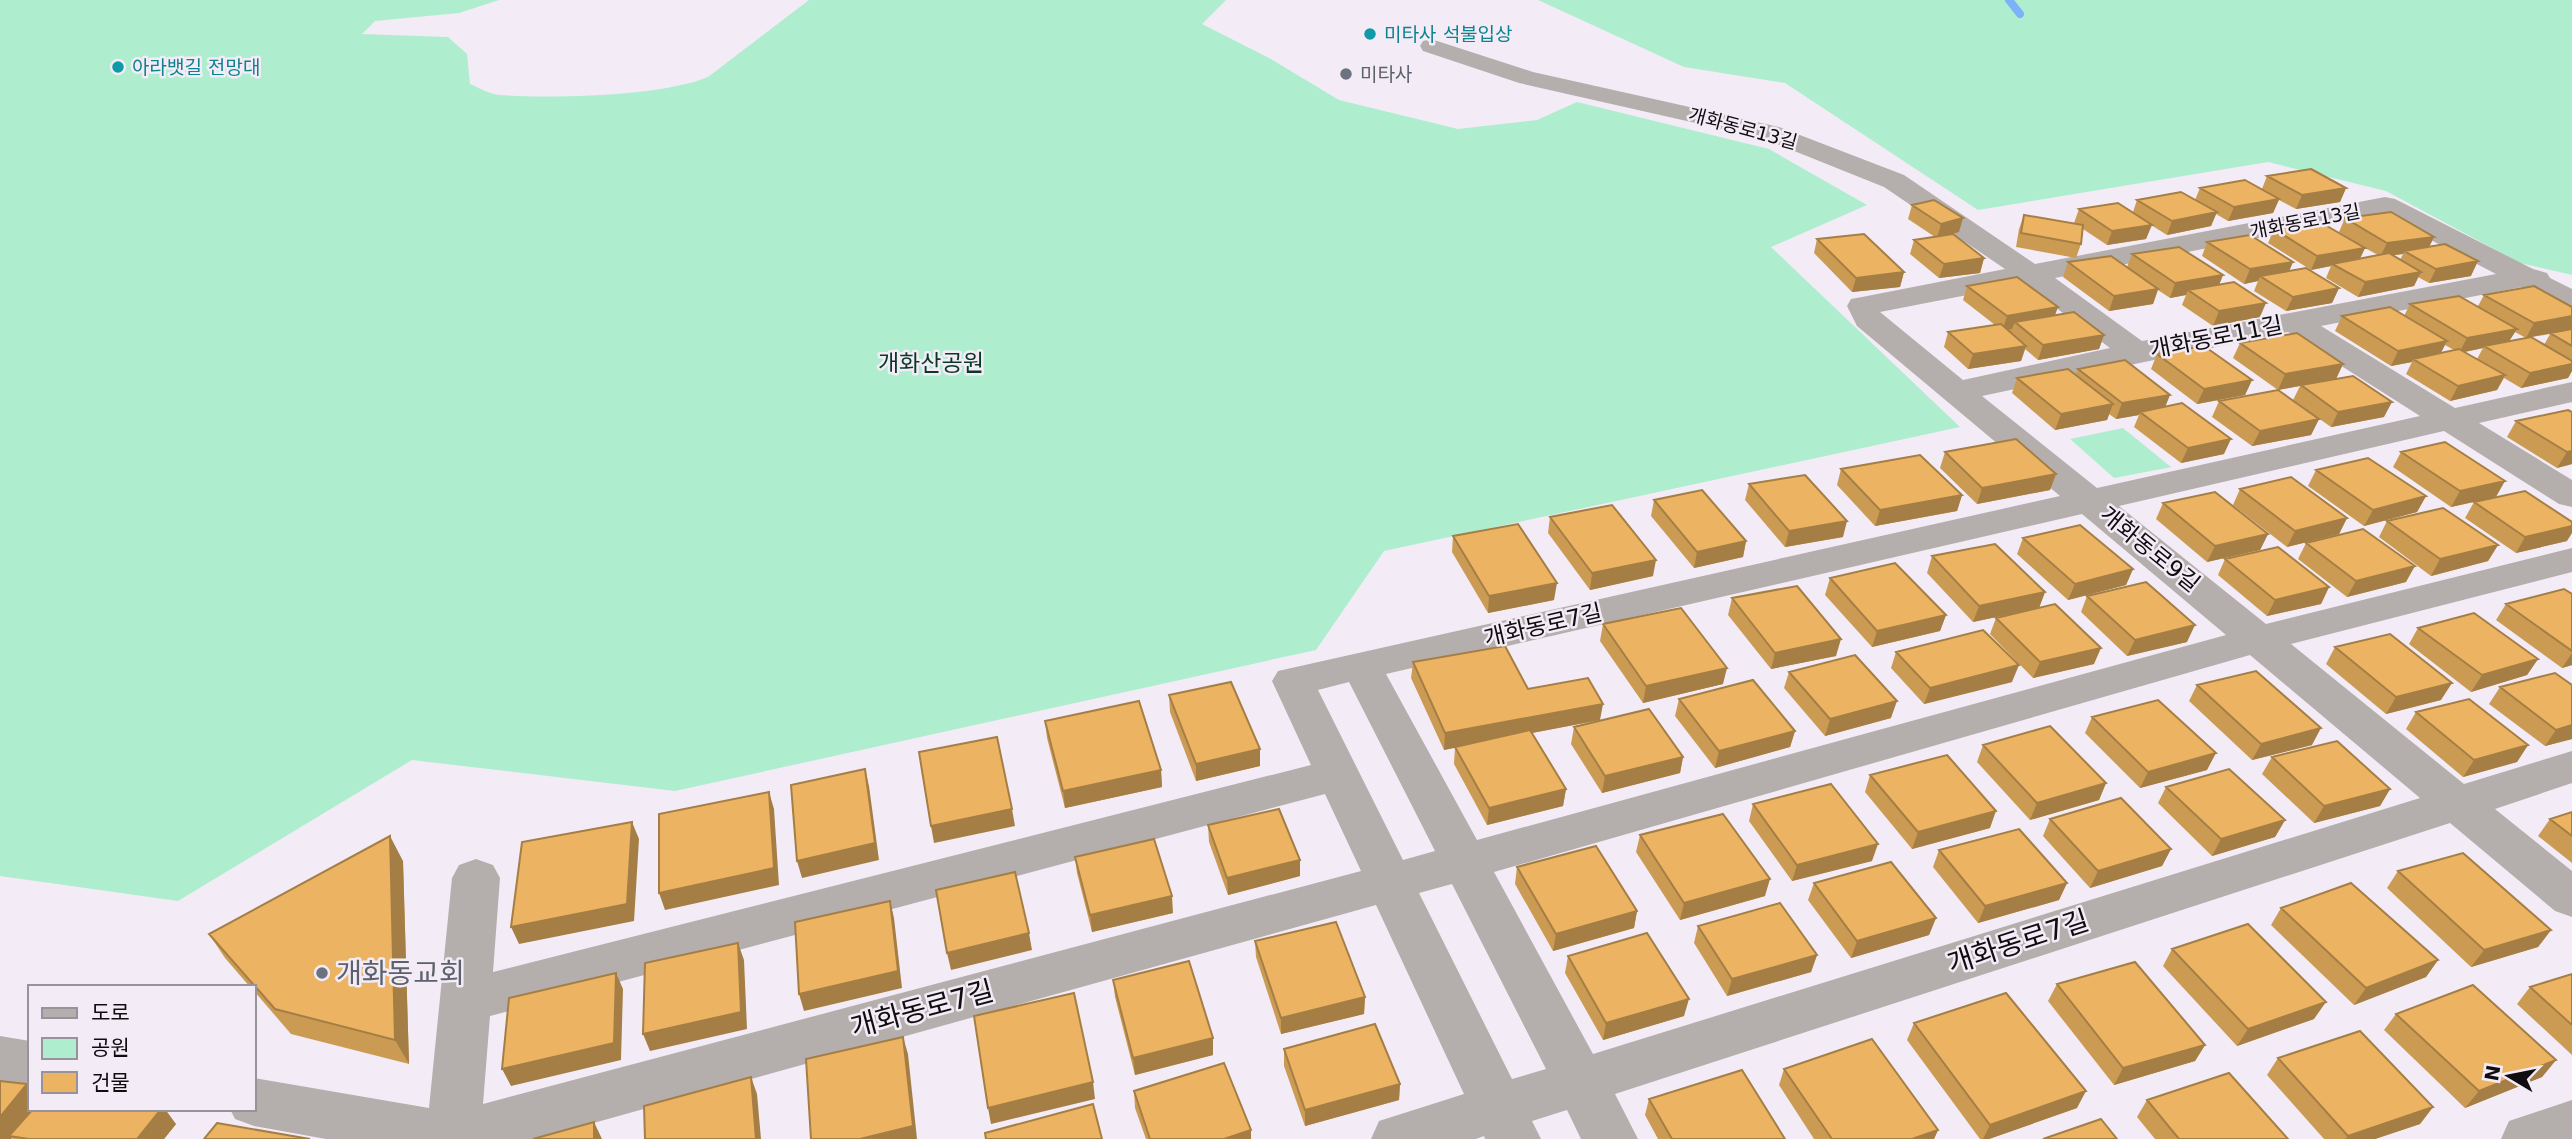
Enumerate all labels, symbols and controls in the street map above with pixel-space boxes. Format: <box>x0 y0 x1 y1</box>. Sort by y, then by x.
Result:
place label: 미타사 석불입상 <box>1384 23 1512 45</box>
marker: 미타사 석불입상 <box>1362 26 1378 42</box>
place label: 아라뱃길 전망대 <box>132 56 260 78</box>
marker: 아라뱃길 전망대 <box>110 59 126 75</box>
place label: 미타사 <box>1360 63 1412 85</box>
marker: 미타사 <box>1338 66 1354 82</box>
street label: 개화동로13길 <box>1686 103 1800 153</box>
street label: 개화동로13길 <box>2248 200 2362 242</box>
street label: 개화동로11길 <box>2147 311 2285 363</box>
park label: 개화산공원 <box>878 350 984 376</box>
street label: 개화동로9길 <box>2095 501 2205 597</box>
street label: 개화동로7길 <box>1481 599 1605 651</box>
street label: 개화동로7길 <box>1943 904 2093 980</box>
place label: 개화동교회 <box>336 957 465 990</box>
marker: 개화동교회 <box>314 965 330 981</box>
street label: 개화동로7길 <box>847 974 997 1044</box>
legend <box>28 985 256 1111</box>
text: 도로 <box>91 1001 130 1025</box>
text: 공원 <box>91 1036 130 1060</box>
north arrow <box>2474 1041 2544 1111</box>
text: N <box>2480 1063 2504 1083</box>
text: 건물 <box>91 1071 130 1095</box>

